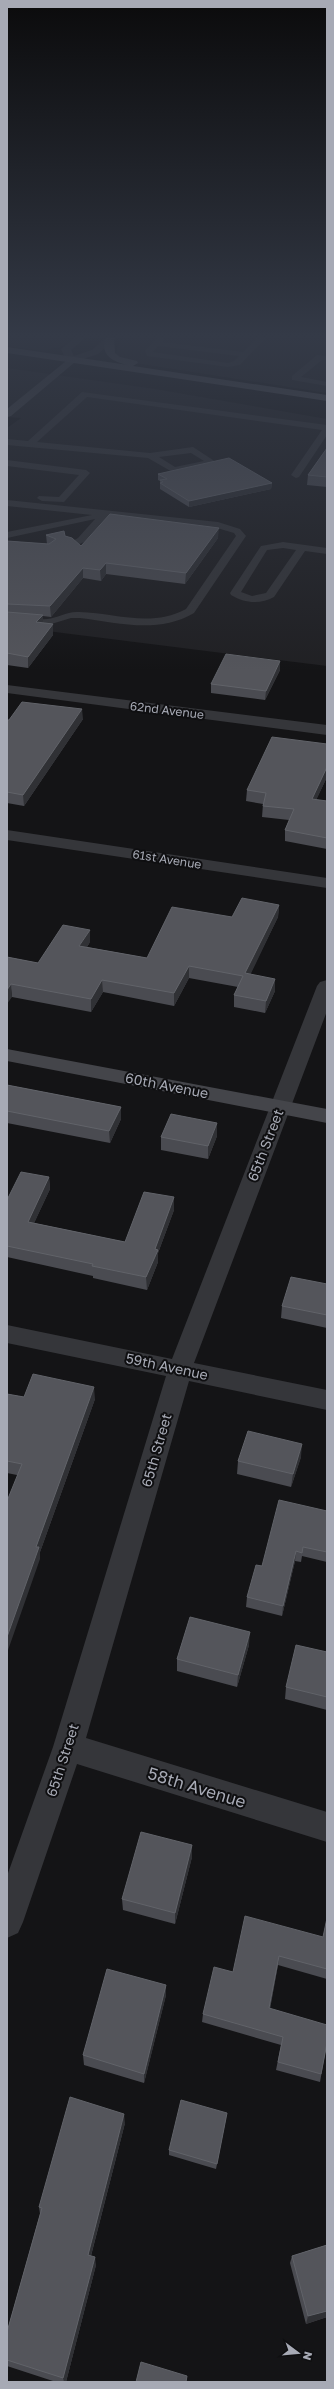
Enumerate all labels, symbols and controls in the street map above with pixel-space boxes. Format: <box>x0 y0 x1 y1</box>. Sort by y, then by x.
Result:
street label: 62nd Avenue <box>129 698 205 722</box>
street label: 61st Avenue <box>131 846 203 872</box>
street label: 60th Avenue <box>124 1069 210 1101</box>
street label: 65th Street <box>243 1107 287 1183</box>
street label: 59th Avenue <box>124 1349 210 1383</box>
street label: 65th Street <box>137 1411 175 1489</box>
street label: 65th Street <box>42 1721 82 1799</box>
street label: 58th Avenue <box>145 1762 249 1812</box>
north arrow <box>278 2333 318 2373</box>
text: N <box>301 2350 315 2362</box>

